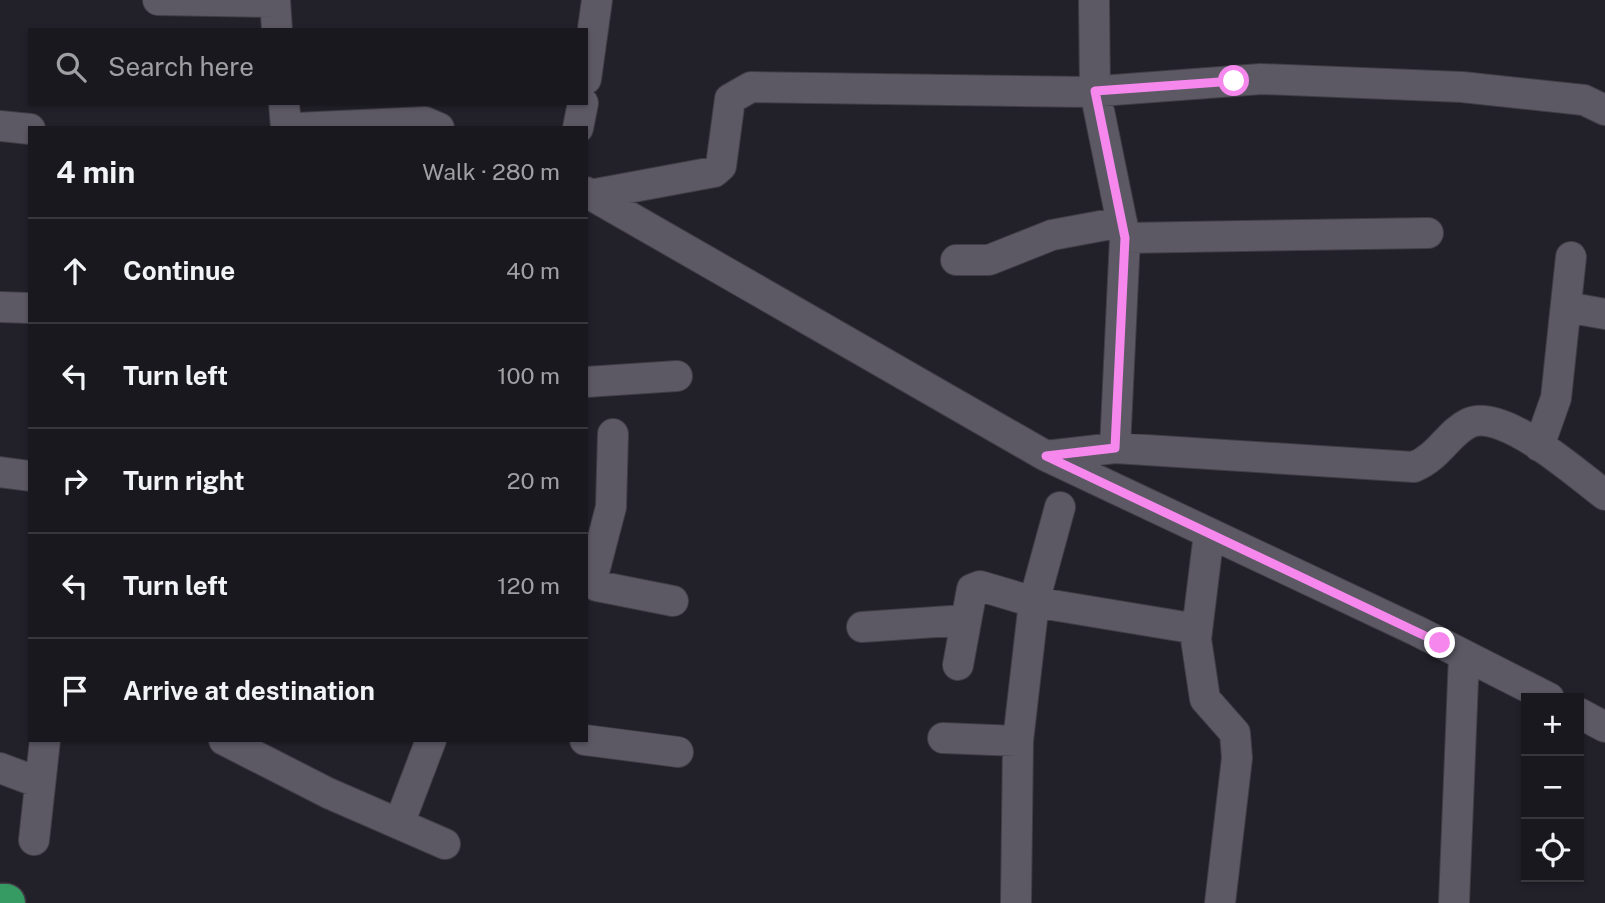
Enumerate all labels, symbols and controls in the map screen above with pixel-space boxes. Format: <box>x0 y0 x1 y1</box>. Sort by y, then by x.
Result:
search box <box>28 28 588 105</box>
icon: search <box>52 48 90 86</box>
text: Search here <box>108 51 254 82</box>
route start <box>1218 65 1249 96</box>
text: 4 min <box>56 154 135 190</box>
text: Walk · 280 m <box>422 158 560 185</box>
icon: ahead <box>56 252 94 290</box>
text: Continue <box>123 255 235 286</box>
text: 40 m <box>506 257 560 284</box>
icon: left <box>56 357 94 395</box>
text: Turn left <box>123 360 228 391</box>
text: 100 m <box>497 362 560 389</box>
icon: right <box>56 462 94 500</box>
text: Turn right <box>123 465 245 496</box>
text: 20 m <box>507 467 560 494</box>
icon: left <box>56 567 94 605</box>
text: Turn left <box>123 570 228 601</box>
text: 120 m <box>497 572 560 599</box>
route end <box>1424 627 1455 658</box>
icon: arrive <box>56 672 94 710</box>
text: Arrive at destination <box>123 675 375 706</box>
map controls <box>1521 693 1584 882</box>
button: + <box>1521 693 1584 756</box>
button: − <box>1521 756 1584 819</box>
button: locate <box>1521 819 1584 882</box>

